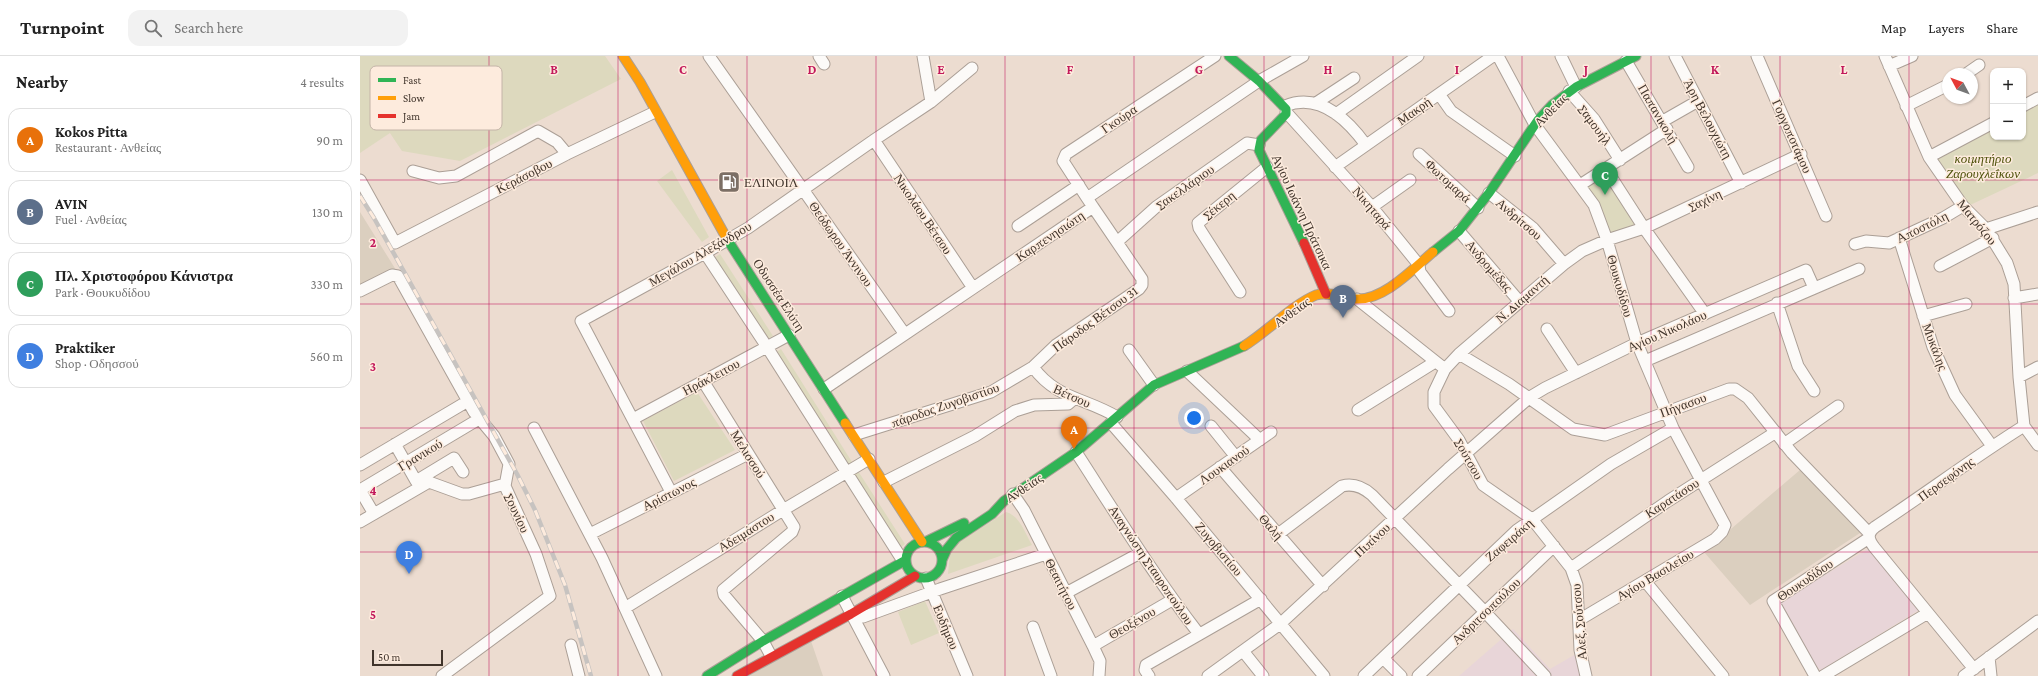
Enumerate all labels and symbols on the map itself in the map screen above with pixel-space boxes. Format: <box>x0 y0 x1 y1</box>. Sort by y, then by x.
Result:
text: B <box>550 62 558 77</box>
text: C <box>679 62 687 77</box>
text: D <box>808 62 817 77</box>
text: E <box>937 62 945 77</box>
text: F <box>1067 62 1074 77</box>
text: G <box>1195 62 1203 77</box>
text: H <box>1324 62 1333 77</box>
text: I <box>1455 62 1459 77</box>
text: J <box>1582 62 1588 77</box>
text: K <box>1711 62 1720 77</box>
text: L <box>1841 62 1848 77</box>
legend <box>370 66 502 130</box>
north arrow <box>1942 68 1978 104</box>
text: Fast <box>403 74 422 86</box>
street label: Άρη Βελουχιώτη <box>1681 76 1735 162</box>
street label: Παπανικολή <box>1635 82 1681 147</box>
street label: Ανθείας <box>1531 89 1571 130</box>
text: Slow <box>403 92 425 104</box>
street label: Μακρή <box>1394 94 1434 128</box>
street label: Γοργοποτάμου <box>1769 97 1815 175</box>
street label: Γκούρα <box>1098 101 1140 136</box>
street label: Σαμουήλ <box>1575 102 1615 149</box>
text: Jam <box>402 110 420 123</box>
park label: κοιμητήριο Ζαρουχλεΐκων <box>1946 151 2020 181</box>
street label: Αγίου Ιωάννη Πράτσικα <box>1269 152 1335 272</box>
street label: Κεράσοβου <box>493 155 555 197</box>
street label: Φωτομαρά <box>1422 156 1474 206</box>
street label: Σακελλάριου <box>1153 162 1217 212</box>
pin: C <box>1592 162 1618 195</box>
fuel station icon: ΕΛΙΝΟΙΛ <box>716 169 742 195</box>
street label: Νικολάου Βέτσου <box>891 171 955 257</box>
place label: ΕΛΙΝΟΙΛ <box>744 175 799 190</box>
street label: Νικηταρά <box>1349 184 1395 233</box>
street label: Σαχίνη <box>1686 186 1724 214</box>
street label: Σέκερη <box>1200 187 1238 222</box>
street label: Ανδρίτσου <box>1493 195 1545 243</box>
street label: Ματρόζου <box>1954 196 2000 248</box>
street label: Θεόδωρου Άννινου <box>806 199 876 289</box>
street label: Καρπενησιώτη <box>1013 207 1087 264</box>
street label: Αποστόλη <box>1894 208 1950 246</box>
street label: Μεγάλου Αλεξάνδρου <box>646 219 754 289</box>
text: 2 <box>370 235 377 250</box>
street label: Ανδρομέδας <box>1462 237 1516 296</box>
street label: Θουκυδίδου <box>1604 253 1636 319</box>
street label: Οδυσσέα Ελύτη <box>750 256 808 334</box>
street label: Ν. Διαμαντή <box>1493 272 1552 326</box>
street label: Πάροδος Βέτσου 31 <box>1049 283 1141 355</box>
pin: B <box>1330 285 1356 318</box>
street label: Ανθείας <box>1271 293 1314 330</box>
street label: Αγίου Νικολάου <box>1625 307 1709 355</box>
street label: Μυκάλης <box>1919 321 1951 374</box>
street label: Ηράκλειτου <box>680 356 742 398</box>
text: 3 <box>370 359 376 374</box>
street label: πάροδος Ζυγοβιστίου <box>889 379 1001 431</box>
street label: Βέτσου <box>1051 381 1093 411</box>
street label: Πήγασου <box>1658 390 1708 420</box>
your location <box>1184 408 1204 428</box>
pin: A <box>1061 416 1087 449</box>
street label: Μελισσού <box>727 427 769 481</box>
street label: Γρανικού <box>395 436 445 474</box>
street label: Σούτσου <box>1452 436 1486 482</box>
street label: Λουκιανού <box>1196 442 1252 488</box>
street label: Περσεφόνης <box>1915 453 1978 504</box>
street label: Ανθείας <box>1003 470 1046 506</box>
street label: Αρίστωνος <box>640 474 699 514</box>
street label: Καρατάσου <box>1642 475 1702 521</box>
text: 4 <box>369 483 377 498</box>
street label: Σουνίου <box>501 491 533 535</box>
street label: Αναγνώστη Σταυροπούλου <box>1105 502 1197 628</box>
street label: Αδειμάστου <box>715 509 777 555</box>
street label: Θαλή <box>1256 511 1286 543</box>
street label: Ζαφειράκη <box>1482 515 1536 565</box>
street label: Ζυγοβιστίου <box>1192 519 1246 579</box>
street label: Πιπίνου <box>1351 520 1393 560</box>
pin: D <box>396 541 422 574</box>
street label: Αγίου Βασιλείου <box>1614 546 1696 604</box>
street label: Θεαιτήτου <box>1042 556 1080 612</box>
street label: Θουκυδίδου <box>1774 556 1836 604</box>
street label: Ανδριτσοπούλου <box>1449 575 1523 647</box>
street label: Αλεξ. Σούτσου <box>1568 583 1590 661</box>
street label: Ευδήμου <box>930 602 962 652</box>
street label: Θεοξένου <box>1106 604 1158 642</box>
text: 5 <box>370 607 376 622</box>
scale bar <box>372 648 443 667</box>

